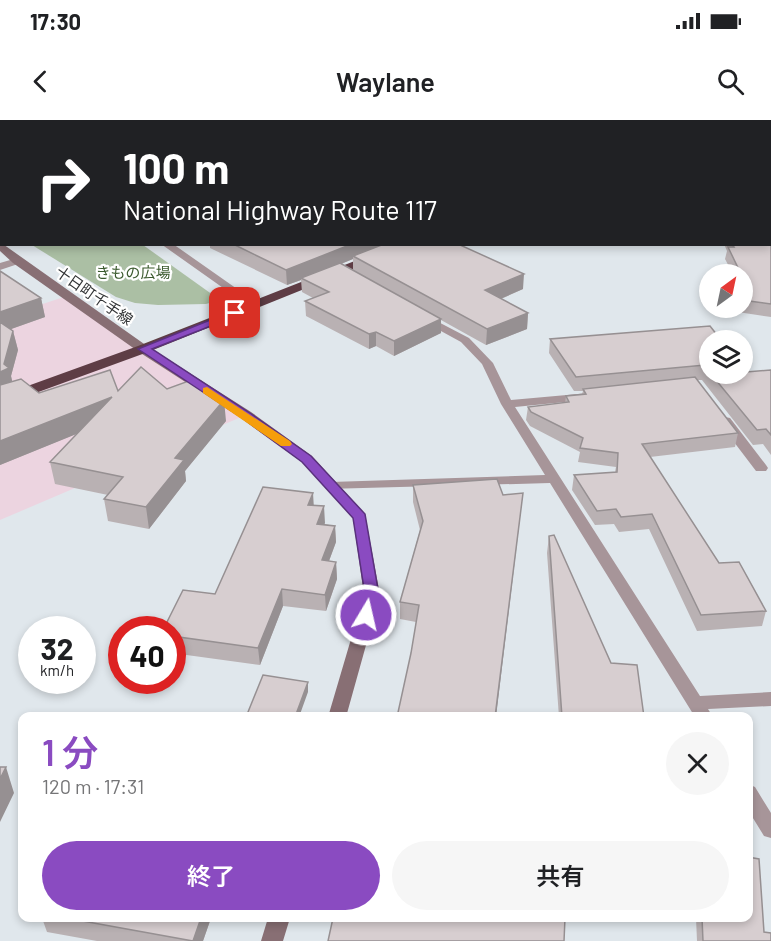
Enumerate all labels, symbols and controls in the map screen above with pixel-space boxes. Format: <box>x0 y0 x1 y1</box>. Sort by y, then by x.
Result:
text: 17:30 <box>30 8 81 34</box>
icon: back <box>24 65 57 98</box>
text: Waylane <box>336 65 435 97</box>
icon: search <box>714 65 747 98</box>
text: 100 m <box>123 142 229 192</box>
icon: right <box>24 144 102 222</box>
text: National Highway Route 117 <box>123 193 437 225</box>
street label: 十日町千手線 <box>53 262 137 328</box>
park label: きもの広場 <box>95 263 171 281</box>
north arrow <box>699 264 753 318</box>
map controls <box>699 264 753 384</box>
pin <box>209 287 260 338</box>
icon: arrive <box>218 296 251 329</box>
button: layers <box>699 330 753 384</box>
position arrow <box>334 583 398 647</box>
speed limit sign: 40 <box>108 616 186 694</box>
text: 32 <box>41 630 74 666</box>
text: km/h <box>40 661 74 679</box>
text: 1 分 <box>42 730 98 773</box>
button: close <box>666 732 729 795</box>
text: 120 m · 17:31 <box>42 774 144 798</box>
button: 終了 <box>42 841 380 910</box>
button: 共有 <box>392 841 729 910</box>

